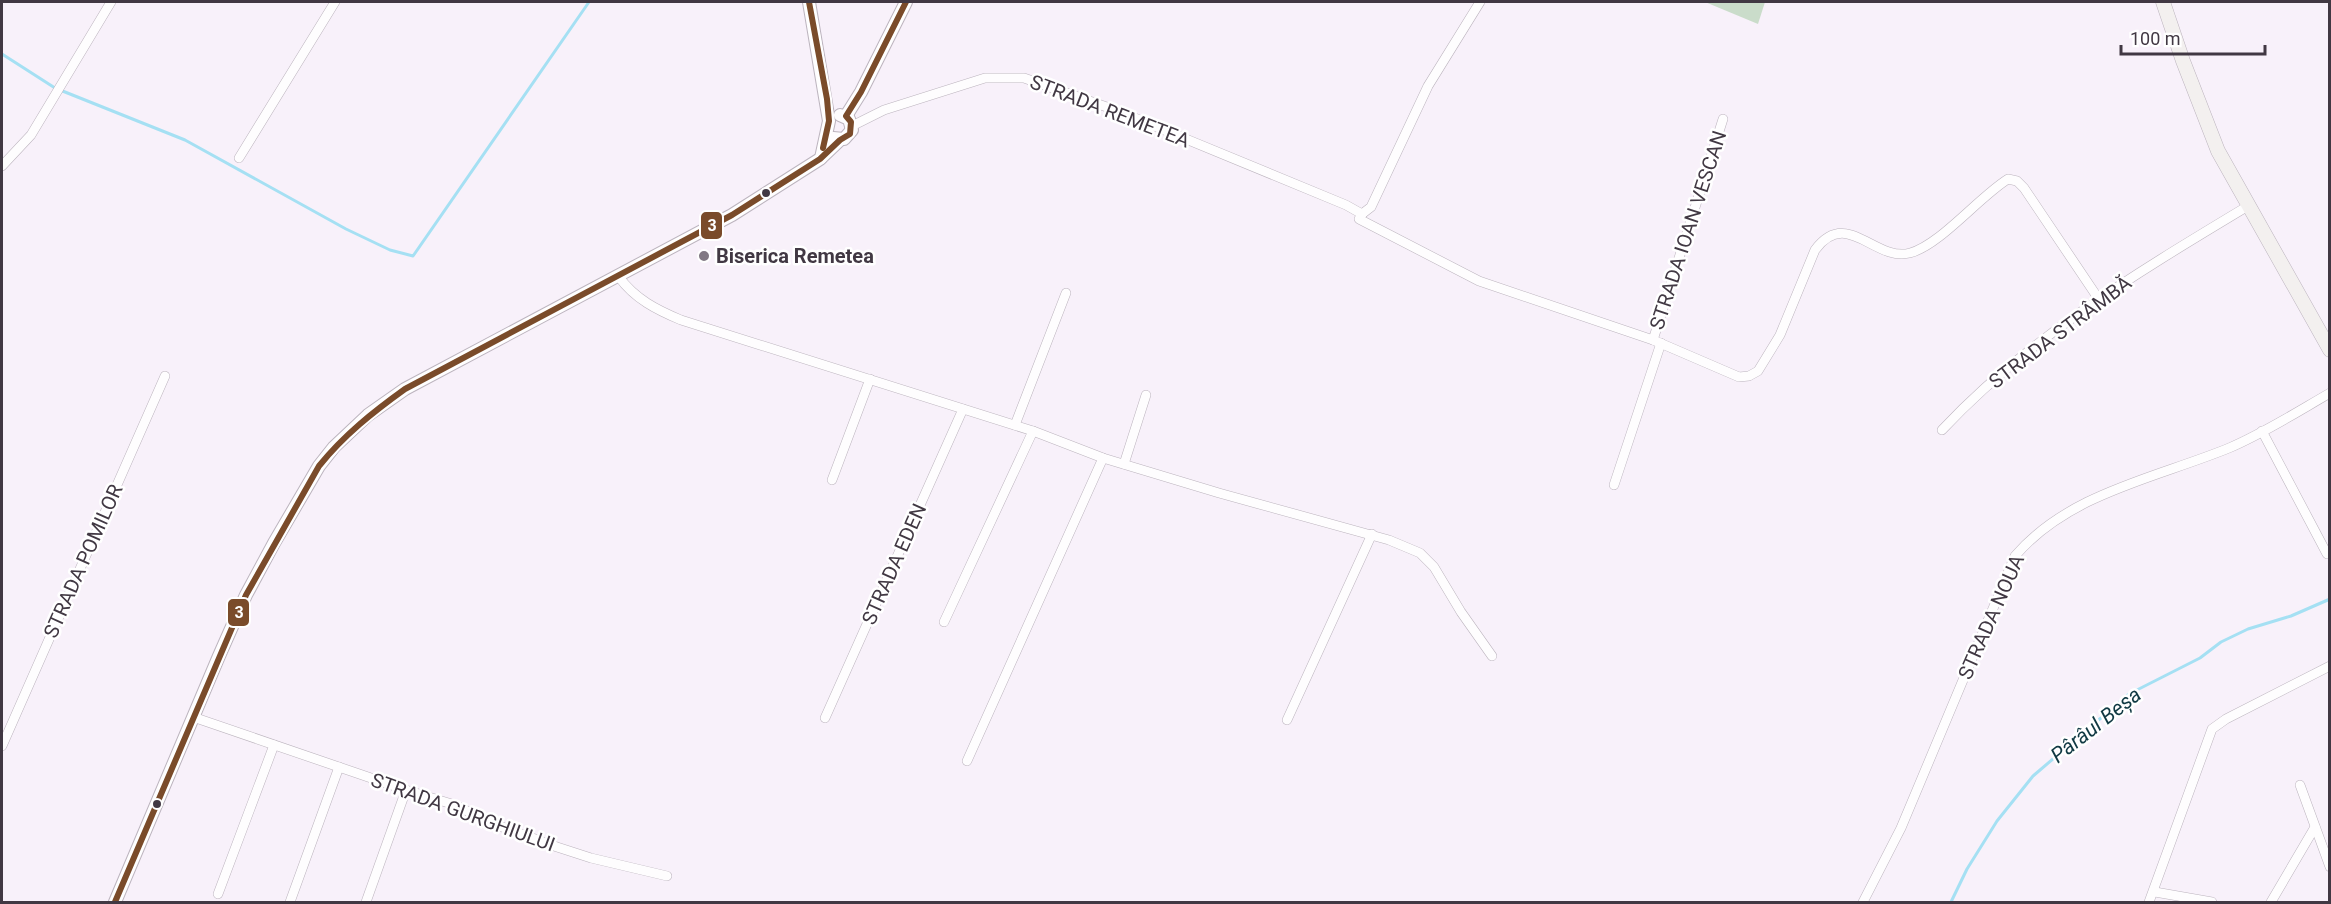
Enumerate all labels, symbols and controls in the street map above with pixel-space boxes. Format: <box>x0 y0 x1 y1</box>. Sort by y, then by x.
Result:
scale bar <box>2121 18 2265 56</box>
text: 100 m <box>2130 28 2181 49</box>
street label: STRADA REMETEA <box>1027 69 1193 153</box>
street label: STRADA IOAN VESCAN <box>1644 128 1732 332</box>
unlabelled marker <box>760 187 772 199</box>
line badge: 3 <box>700 211 723 240</box>
text: 3 <box>707 216 717 235</box>
place label: Biserica Remetea <box>716 244 874 268</box>
marker: Biserica Remetea <box>697 249 711 263</box>
street label: STRADA STRÂMBĂ <box>1984 271 2136 393</box>
street label: STRADA POMILOR <box>38 480 128 642</box>
street label: STRADA EDEN <box>857 500 931 628</box>
street label: STRADA NOUA <box>1953 551 2029 683</box>
line badge: 3 <box>227 598 250 627</box>
text: 3 <box>234 603 244 622</box>
water label: Pârâul Beșa <box>2046 682 2146 768</box>
street label: STRADA GURGHIULUI <box>368 768 558 856</box>
unlabelled marker <box>151 798 163 810</box>

